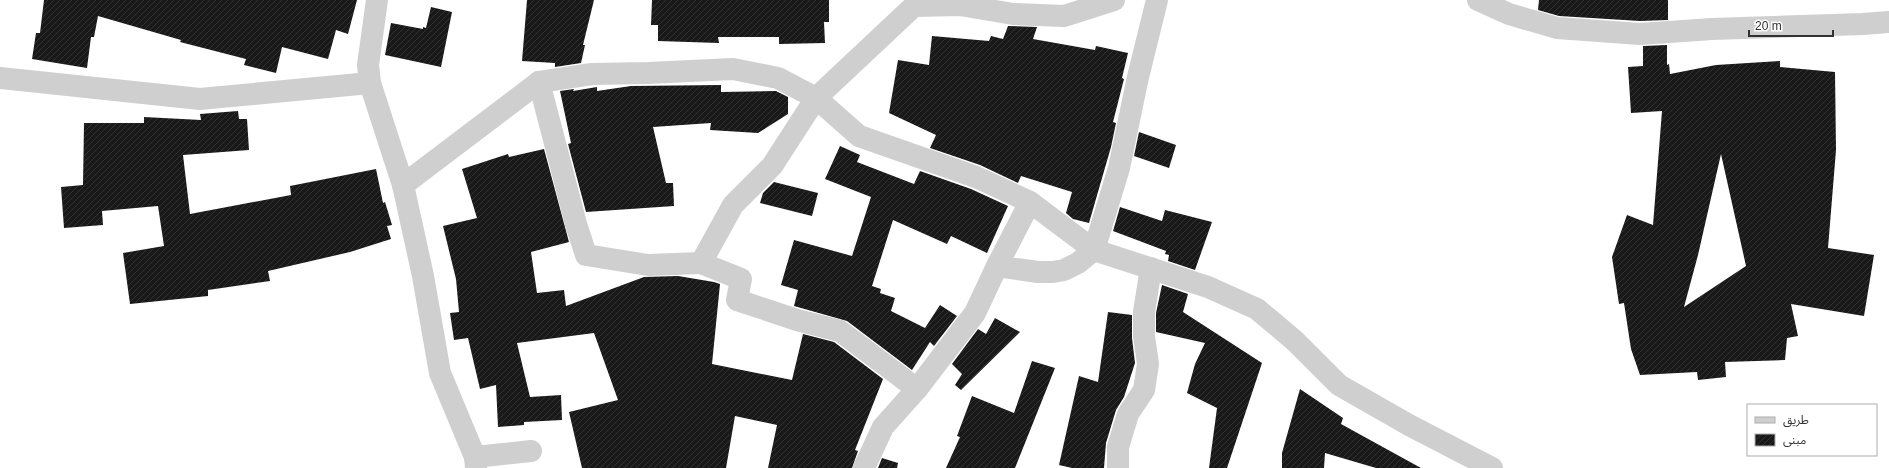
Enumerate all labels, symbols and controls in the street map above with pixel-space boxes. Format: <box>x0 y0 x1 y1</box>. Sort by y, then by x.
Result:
scale bar <box>1749 12 1833 38</box>
text: 20 m <box>1755 19 1782 33</box>
legend <box>1747 404 1877 456</box>
text: طريق <box>1783 413 1809 428</box>
text: مبنى <box>1783 433 1806 447</box>

